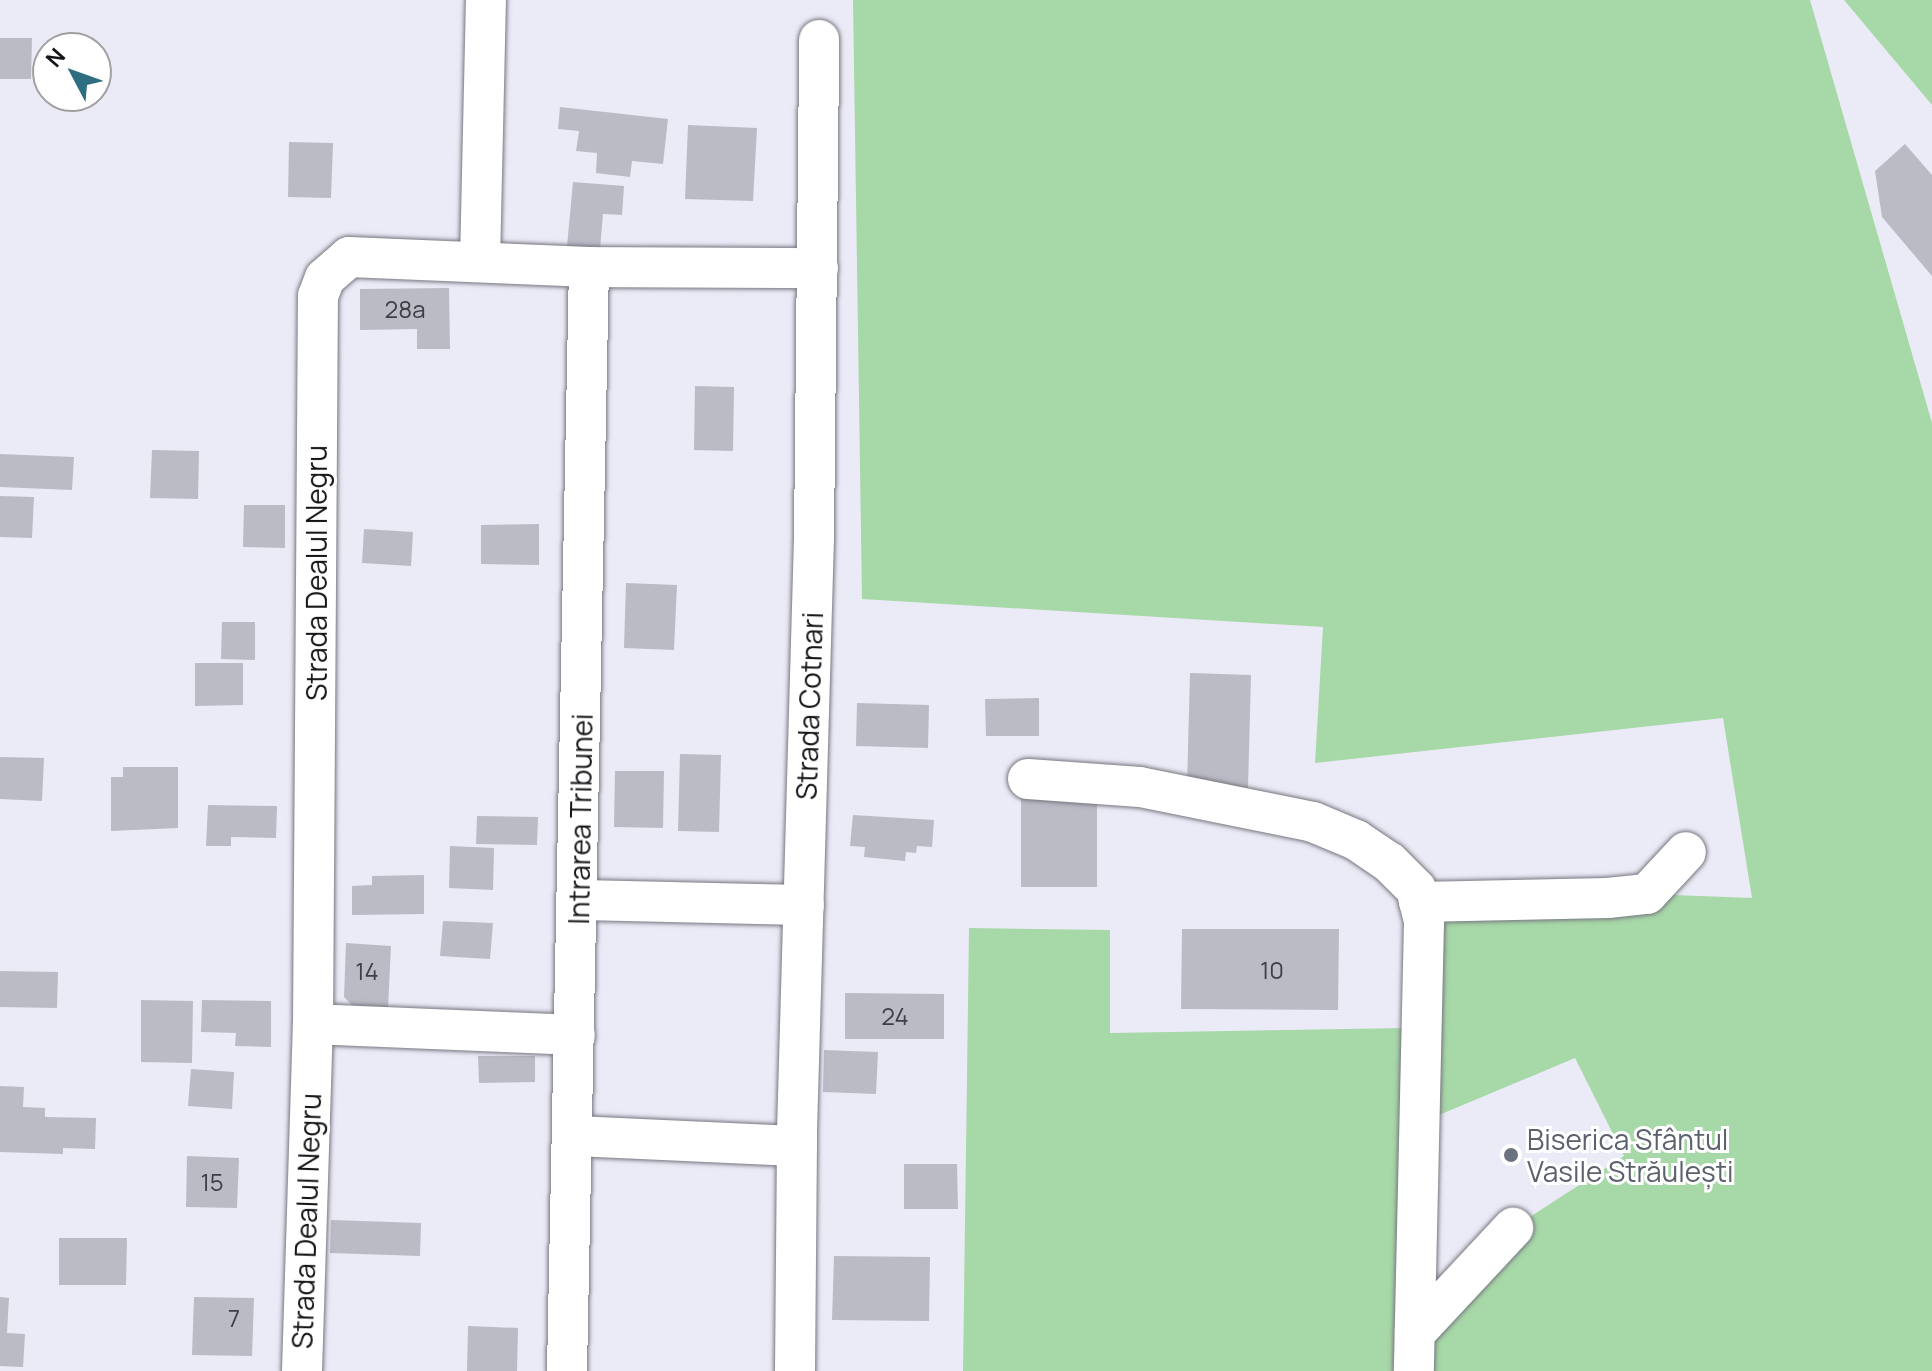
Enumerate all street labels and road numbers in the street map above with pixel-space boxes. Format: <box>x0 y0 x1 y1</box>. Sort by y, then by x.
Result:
street label: Strada Dealul Negru <box>299 445 333 701</box>
street label: Strada Cotnari <box>789 612 829 800</box>
street label: Intrarea Tribunei <box>561 713 599 925</box>
street label: Strada Dealul Negru <box>285 1093 327 1349</box>

